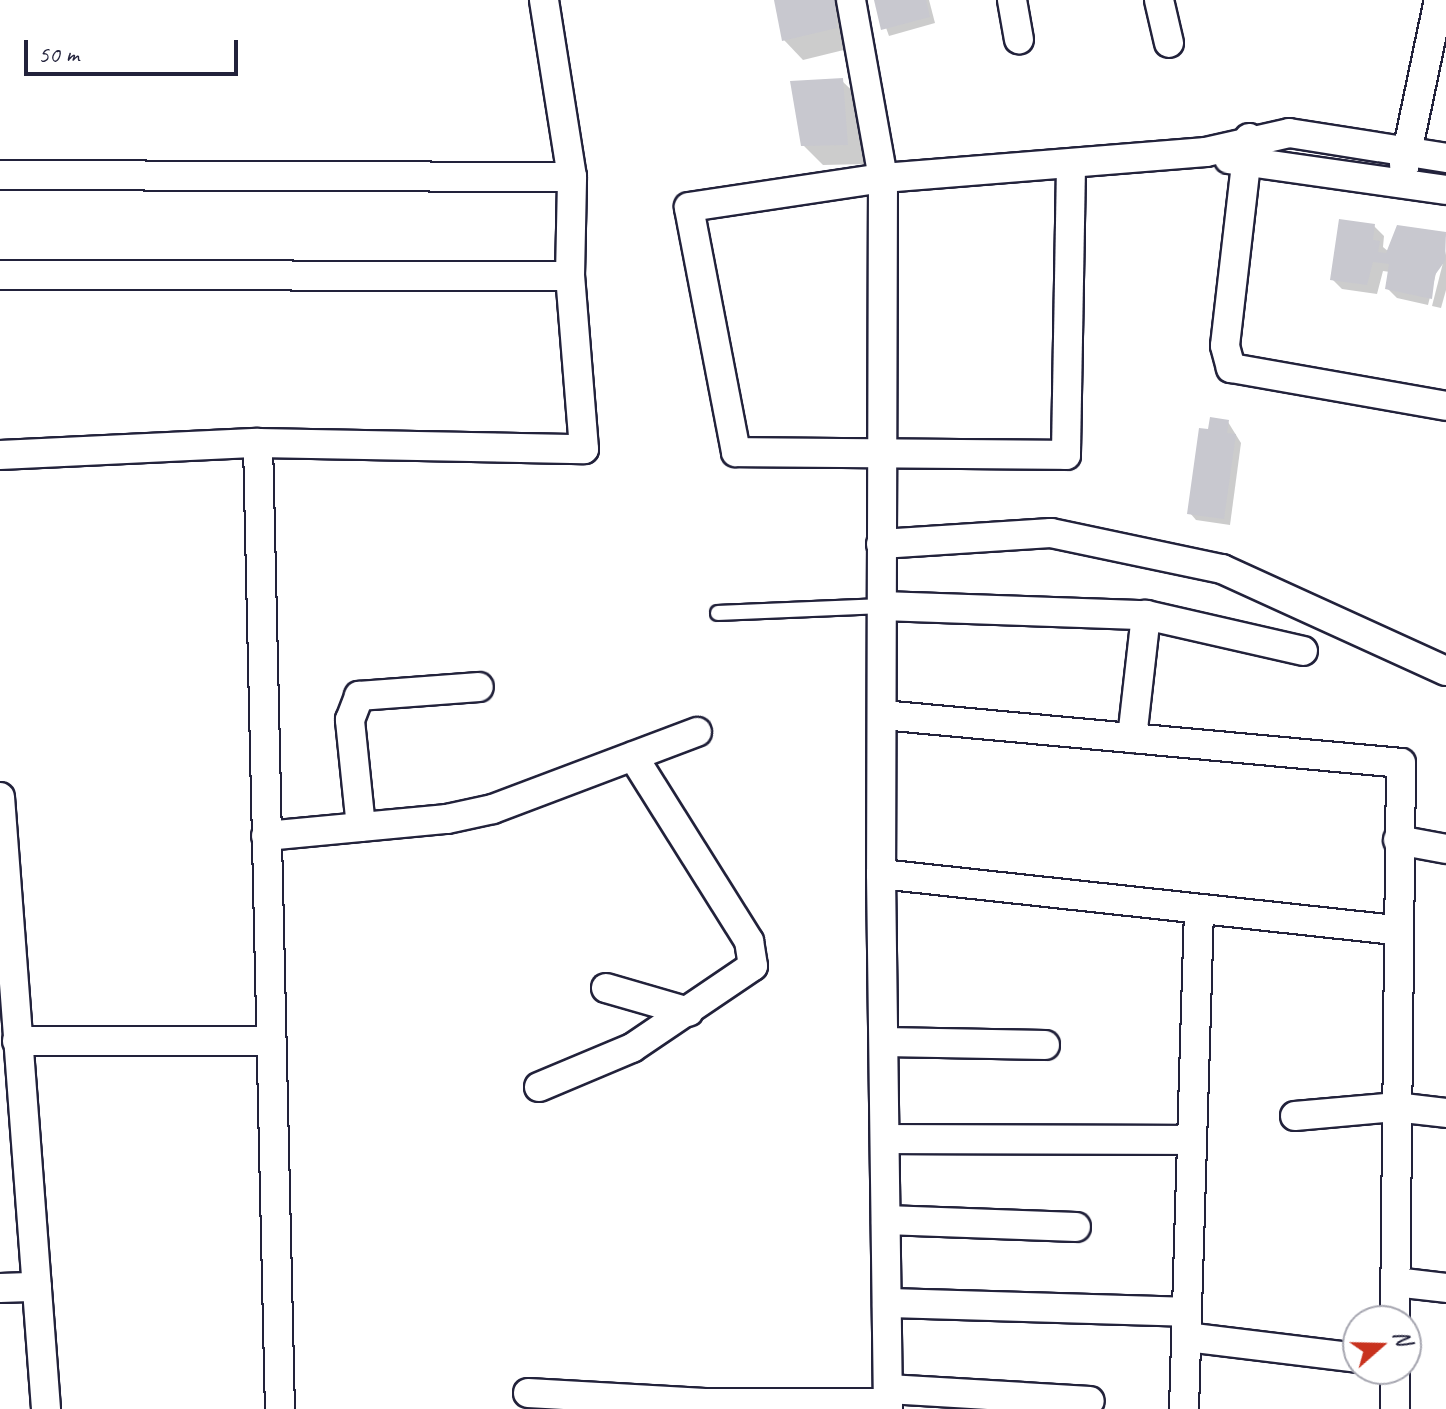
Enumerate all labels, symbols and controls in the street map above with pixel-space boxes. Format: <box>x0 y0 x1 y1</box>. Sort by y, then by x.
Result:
scale bar <box>28 24 242 74</box>
text: 50 m <box>38 39 79 69</box>
north arrow <box>1342 1305 1422 1385</box>
text: N <box>1387 1326 1418 1349</box>

